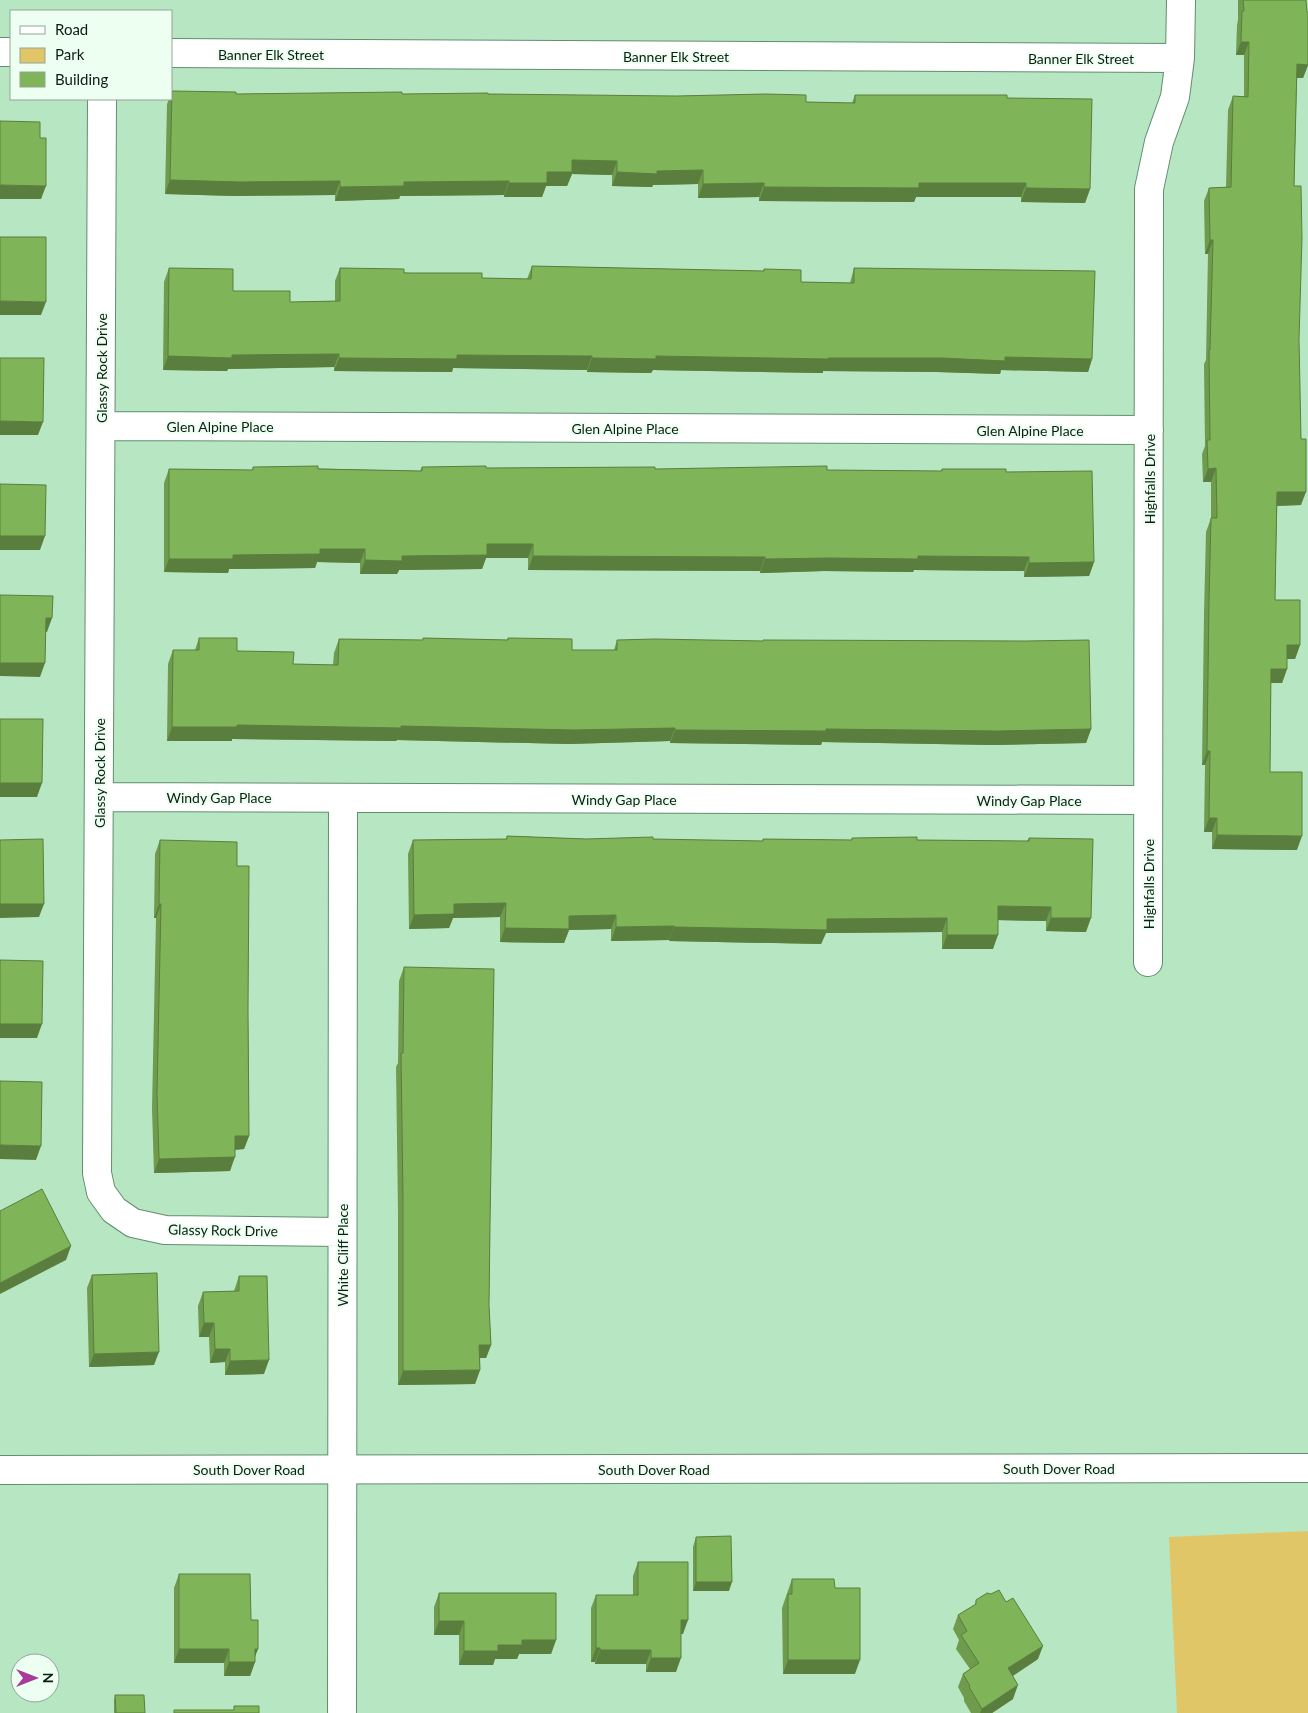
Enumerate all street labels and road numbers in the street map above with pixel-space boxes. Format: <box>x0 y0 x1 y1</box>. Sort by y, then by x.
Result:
street label: Banner Elk Street <box>218 46 324 63</box>
street label: Banner Elk Street <box>623 48 729 65</box>
street label: Banner Elk Street <box>1028 50 1134 67</box>
street label: Glassy Rock Drive <box>93 313 110 423</box>
street label: Glen Alpine Place <box>166 418 274 435</box>
street label: Glen Alpine Place <box>571 420 679 437</box>
street label: Glen Alpine Place <box>976 422 1084 439</box>
street label: Highfalls Drive <box>1141 434 1158 524</box>
street label: Glassy Rock Drive <box>91 718 108 828</box>
street label: Windy Gap Place <box>166 789 272 806</box>
street label: Windy Gap Place <box>571 791 677 808</box>
street label: Windy Gap Place <box>976 792 1082 809</box>
street label: Highfalls Drive <box>1140 839 1157 929</box>
street label: White Cliff Place <box>334 1204 351 1306</box>
street label: Glassy Rock Drive <box>168 1221 278 1239</box>
street label: South Dover Road <box>1003 1460 1115 1477</box>
street label: South Dover Road <box>193 1461 305 1478</box>
street label: South Dover Road <box>598 1461 710 1478</box>

